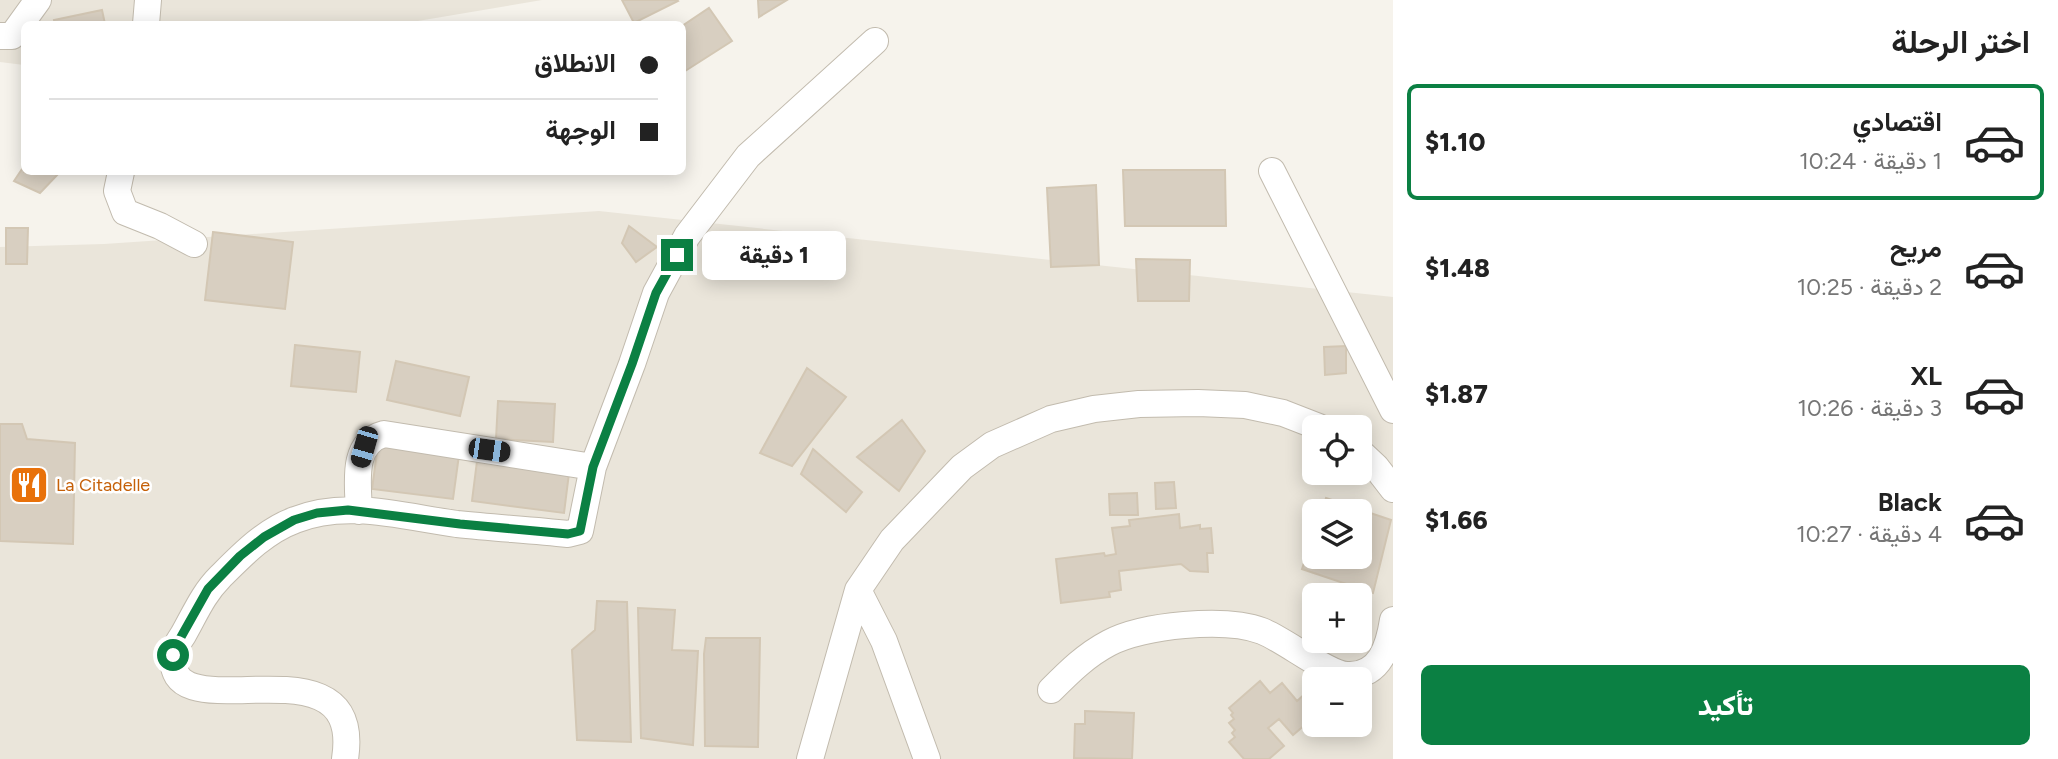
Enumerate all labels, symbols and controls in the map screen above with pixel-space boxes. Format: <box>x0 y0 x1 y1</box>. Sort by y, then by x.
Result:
text: اختر الرحلة <box>1891 23 2030 61</box>
text: الانطلاق <box>534 47 616 79</box>
text: اقتصادي <box>1853 106 1942 138</box>
icon: car <box>1963 111 2026 174</box>
text: الوجهة <box>545 114 616 146</box>
text: $1.10 <box>1425 126 1485 158</box>
text: 1 دقيقة · 10:24 <box>1799 147 1942 175</box>
callout: 1 دقيقة <box>702 230 845 280</box>
text: مريح <box>1890 232 1942 264</box>
icon: car <box>1963 237 2026 300</box>
route end <box>661 239 693 271</box>
text: 1 دقيقة <box>739 241 809 269</box>
text: $1.48 <box>1425 252 1490 284</box>
text: 2 دقيقة · 10:25 <box>1797 273 1942 301</box>
text: XL <box>1910 360 1942 392</box>
icon: car <box>1963 363 2026 426</box>
text: $1.87 <box>1425 378 1488 410</box>
text: 3 دقيقة · 10:26 <box>1797 394 1942 422</box>
map controls <box>1302 415 1372 737</box>
button: locate <box>1302 415 1372 485</box>
car <box>349 424 380 470</box>
car <box>467 437 512 463</box>
restaurant icon: La Citadelle <box>8 464 50 506</box>
place label: La Citadelle <box>56 474 150 496</box>
text: Black <box>1878 486 1942 518</box>
icon: car <box>1963 489 2026 552</box>
button: layers <box>1302 499 1372 569</box>
text: $1.66 <box>1425 504 1488 536</box>
text: 4 دقيقة · 10:27 <box>1796 520 1942 548</box>
button: + <box>1302 583 1372 653</box>
route start <box>157 639 189 671</box>
button: تأكيد <box>1421 665 2030 745</box>
button: − <box>1302 667 1372 737</box>

